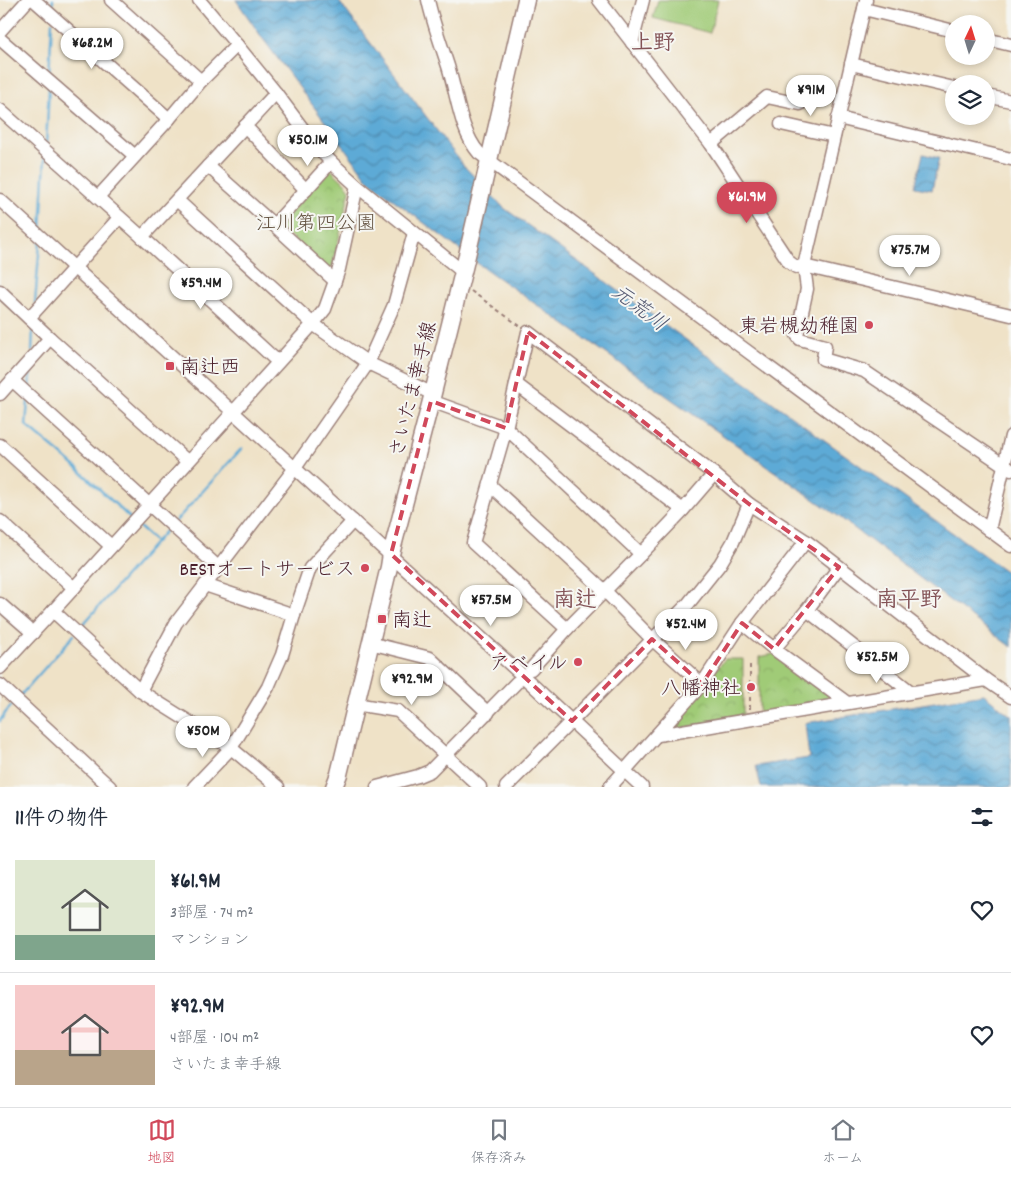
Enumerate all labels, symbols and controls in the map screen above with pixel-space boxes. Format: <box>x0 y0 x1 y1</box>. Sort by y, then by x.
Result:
north arrow <box>945 15 995 65</box>
map controls <box>945 15 995 125</box>
pin: ¥68.2M <box>51 28 133 70</box>
district label: 上野 <box>631 29 675 60</box>
text: ¥68.2M <box>71 32 113 55</box>
pin: ¥91M <box>781 74 841 117</box>
button: layers <box>945 75 995 125</box>
text: ¥91M <box>797 79 825 102</box>
pin: ¥50.1M <box>267 124 349 167</box>
text: ¥50.1M <box>288 129 328 152</box>
pin: ¥61.9M <box>706 182 788 224</box>
text: ¥61.9M <box>728 186 766 209</box>
park label: 江川第四公園 <box>256 211 376 239</box>
pin: ¥75.7M <box>869 234 951 277</box>
text: ¥75.7M <box>890 239 930 262</box>
pin: ¥59.4M <box>160 268 242 310</box>
text: ¥59.4M <box>180 272 222 295</box>
water label: 元荒川 <box>604 278 672 340</box>
place label: 東岩槻幼稚園 <box>739 314 859 342</box>
street label: さいたま幸手線 <box>384 319 445 461</box>
marker: 東岩槻幼稚園 <box>863 319 875 331</box>
place label: 南辻西 <box>180 355 240 383</box>
marker: 南辻西 <box>164 360 176 372</box>
place label: BESTオートサービス <box>180 557 355 585</box>
marker: BESTオートサービス <box>359 562 371 574</box>
pin: ¥57.5M <box>450 584 532 627</box>
district label: 南辻 <box>553 586 597 617</box>
district label: 南平野 <box>876 586 942 617</box>
text: ¥57.5M <box>471 589 511 612</box>
place label: 南辻 <box>392 608 432 636</box>
pin: ¥52.4M <box>645 608 727 651</box>
marker: 南辻 <box>376 613 388 625</box>
text: ¥52.4M <box>666 613 706 636</box>
pin: ¥52.5M <box>836 642 918 684</box>
text: ¥52.5M <box>856 646 898 669</box>
place label: アベイル <box>489 651 568 679</box>
marker: アベイル <box>572 656 584 668</box>
pin: ¥92.9M <box>371 664 453 706</box>
text: ¥92.9M <box>391 668 433 691</box>
place label: 八幡神社 <box>661 676 741 704</box>
marker: 八幡神社 <box>745 681 757 693</box>
pin: ¥50M <box>173 716 233 758</box>
text: ¥50M <box>186 720 220 743</box>
icon: filters <box>968 803 996 831</box>
text: 11件の物件 <box>15 805 108 835</box>
text: ¥61.9M <box>170 868 220 898</box>
icon: home <box>55 880 115 940</box>
icon: heart <box>968 896 996 924</box>
text: 3部屋 · 74 m² <box>170 902 253 925</box>
text: マンション <box>170 929 249 952</box>
text: ¥92.9M <box>170 993 224 1023</box>
icon: home <box>55 1005 115 1065</box>
icon: heart <box>968 1021 996 1049</box>
text: 4部屋 · 104 m² <box>170 1027 259 1050</box>
text: さいたま幸手線 <box>170 1054 281 1077</box>
tab: 地図 <box>148 1116 176 1169</box>
tab: 保存済み <box>471 1116 527 1169</box>
tab: ホーム <box>822 1116 863 1169</box>

